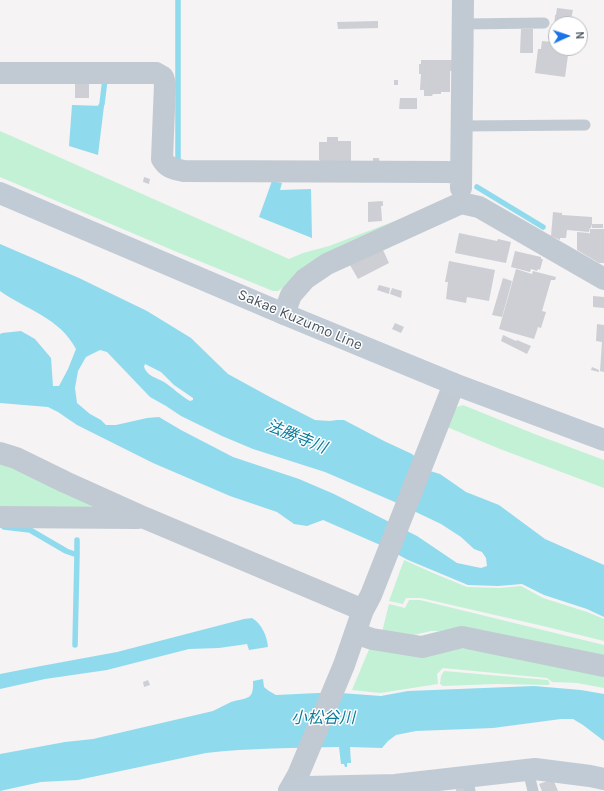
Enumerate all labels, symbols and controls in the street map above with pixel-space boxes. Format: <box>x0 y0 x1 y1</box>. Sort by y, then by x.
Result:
north arrow <box>548 16 588 56</box>
text: N <box>573 31 586 40</box>
street label: Sakae Kuzumo Line <box>235 286 365 354</box>
water label: 法勝寺川 <box>263 416 329 458</box>
water label: 小松谷川 <box>291 708 355 728</box>

